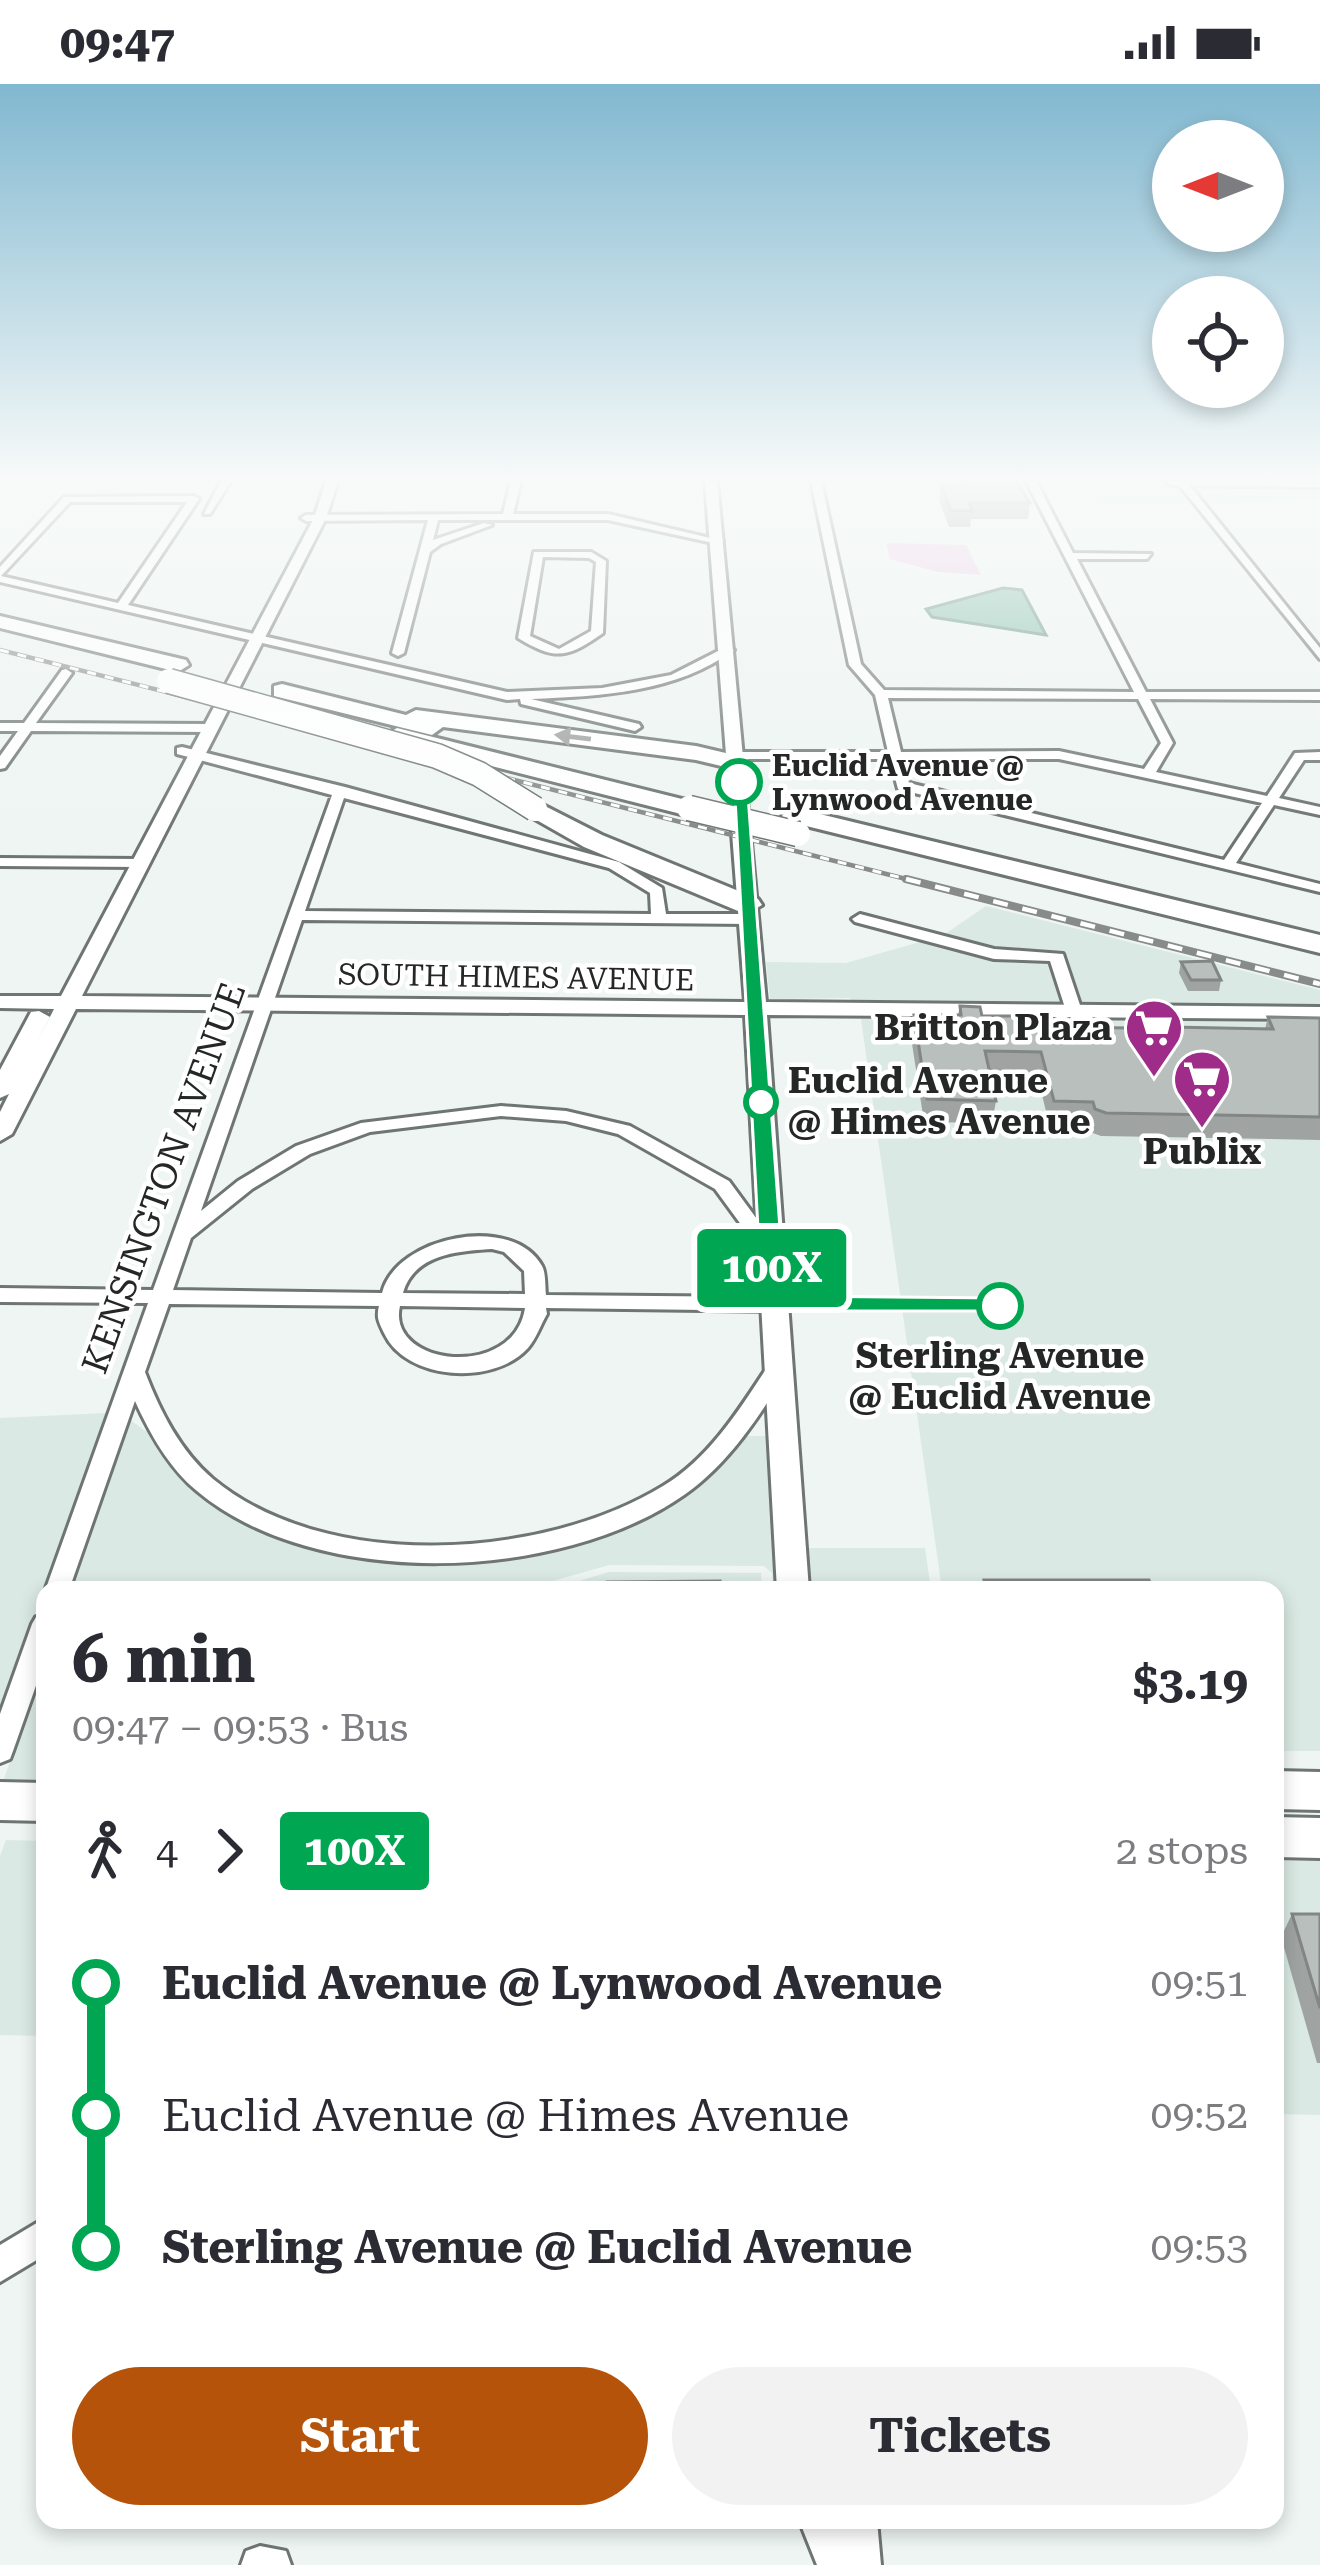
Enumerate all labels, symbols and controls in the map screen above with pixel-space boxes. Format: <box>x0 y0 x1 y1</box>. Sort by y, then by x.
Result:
text: 09:47 <box>60 16 175 69</box>
north arrow <box>1152 120 1284 252</box>
map controls <box>1152 120 1284 408</box>
button: locate <box>1152 276 1284 408</box>
one-way arrow <box>554 728 591 747</box>
place label: Euclid Avenue @ Lynwood Avenue <box>772 748 1033 817</box>
marker: Euclid Avenue @ Lynwood Avenue <box>717 760 761 804</box>
street label: SOUTH HIMES AVENUE <box>338 956 694 998</box>
street label: KENSINGTON AVENUE <box>74 977 254 1379</box>
supermarket icon: Britton Plaza <box>1123 997 1185 1079</box>
place label: Britton Plaza <box>874 1007 1112 1049</box>
supermarket icon: Publix <box>1171 1048 1233 1130</box>
place label: Euclid Avenue @ Himes Avenue <box>788 1060 1091 1143</box>
marker: Euclid Avenue @ Himes Avenue <box>745 1086 777 1118</box>
place label: Publix <box>1143 1131 1261 1173</box>
line badge: 100X <box>688 1229 856 1307</box>
text: 100X <box>721 1243 823 1292</box>
marker: Sterling Avenue @ Euclid Avenue <box>978 1284 1022 1328</box>
place label: Sterling Avenue @ Euclid Avenue <box>849 1335 1151 1418</box>
text: 6 min <box>72 1621 255 1698</box>
text: $3.19 <box>1133 1657 1248 1710</box>
text: 09:47 – 09:53 · Bus <box>72 1705 408 1751</box>
icon: walk <box>72 1818 138 1884</box>
icon: forward <box>196 1818 262 1884</box>
text: 100X <box>304 1826 405 1875</box>
text: 4 <box>156 1828 178 1874</box>
text: 2 stops <box>1116 1828 1248 1874</box>
text: Euclid Avenue @ Lynwood Avenue <box>162 1957 942 2010</box>
text: 09:51 <box>1151 1960 1248 2006</box>
text: Euclid Avenue @ Himes Avenue <box>162 2089 849 2142</box>
text: 09:52 <box>1151 2092 1248 2138</box>
text: Sterling Avenue @ Euclid Avenue <box>162 2221 912 2274</box>
text: 09:53 <box>1151 2224 1248 2270</box>
button: Start <box>72 2367 648 2505</box>
button: Tickets <box>672 2367 1248 2505</box>

